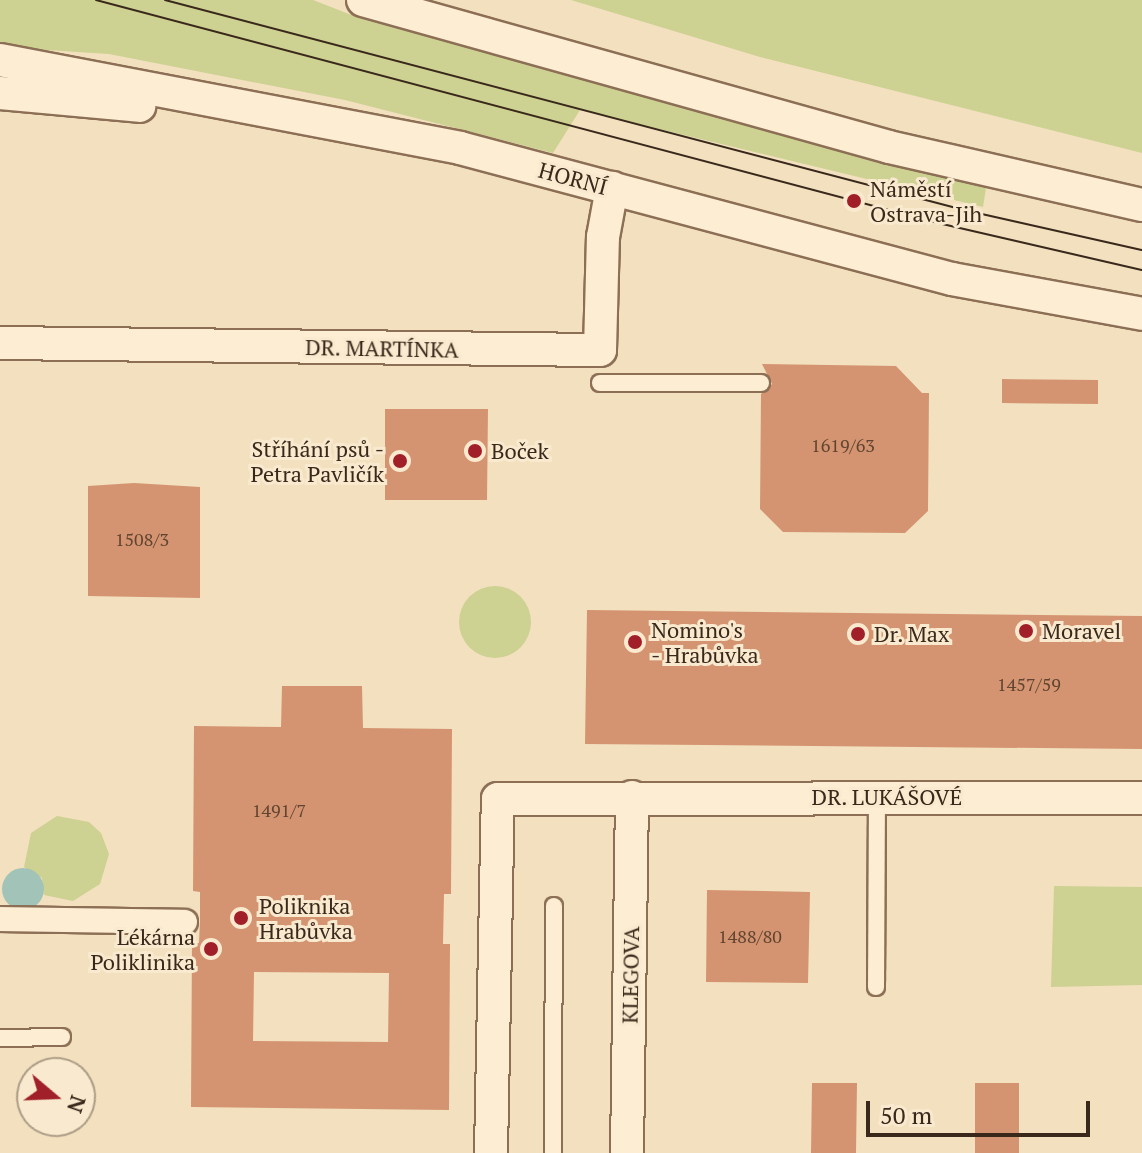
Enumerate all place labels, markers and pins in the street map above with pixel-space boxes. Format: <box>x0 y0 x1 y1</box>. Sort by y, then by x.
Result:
place label: Náměstí Ostrava-Jih <box>870 175 982 226</box>
marker: Náměstí Ostrava-Jih <box>845 192 863 210</box>
place label: Stříhání psů - Petra Pavličík <box>251 435 384 486</box>
place label: Boček <box>491 438 549 464</box>
marker: Boček <box>466 442 484 460</box>
marker: Stříhání psů - Petra Pavličík <box>391 452 409 470</box>
place label: Nomino's - Hrabůvka <box>651 616 760 668</box>
place label: Moravel <box>1042 618 1121 644</box>
place label: Dr. Max <box>874 621 950 647</box>
marker: Moravel <box>1017 622 1035 640</box>
marker: Dr. Max <box>849 625 867 643</box>
marker: Nomino's - Hrabůvka <box>626 633 644 651</box>
place label: Poliknika Hrabůvka <box>259 892 353 944</box>
marker: Poliknika Hrabůvka <box>230 907 252 929</box>
place label: Lékárna Poliklinika <box>90 923 195 974</box>
marker: Lékárna Poliklinika <box>202 940 220 958</box>

